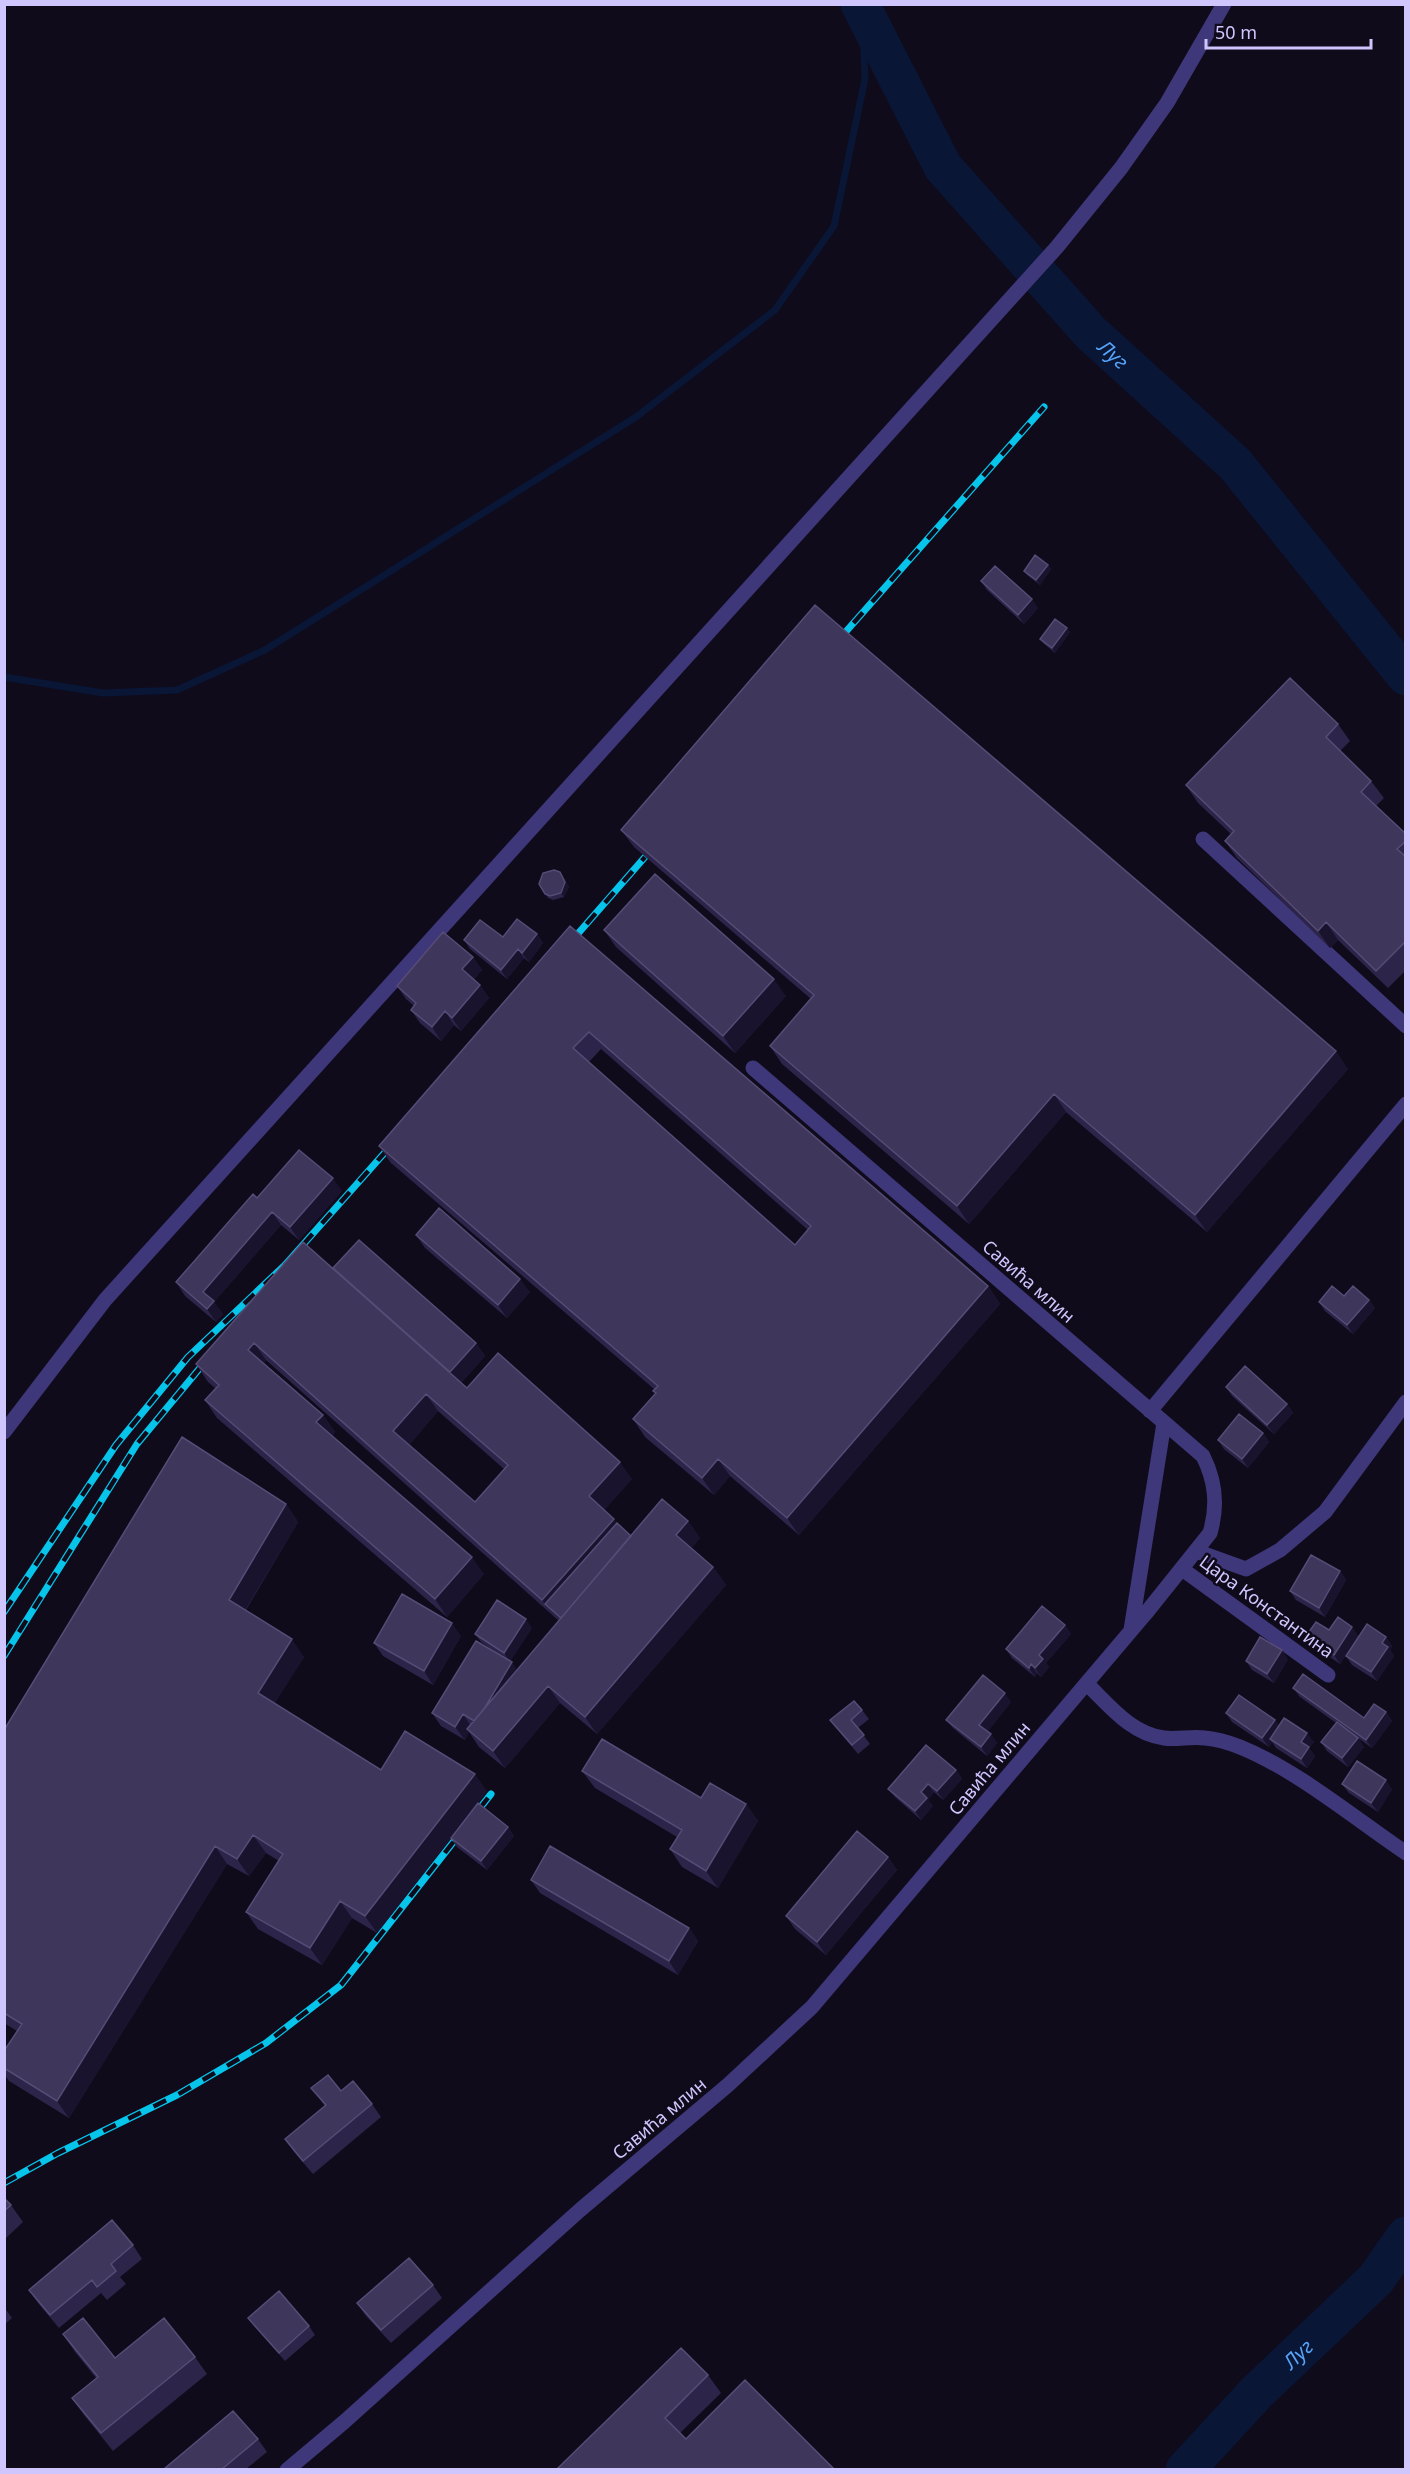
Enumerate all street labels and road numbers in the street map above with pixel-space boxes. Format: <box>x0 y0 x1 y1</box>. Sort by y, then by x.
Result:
street label: Савића млин <box>978 1234 1080 1328</box>
street label: Цара Константина <box>1195 1549 1339 1663</box>
street label: Савића млин <box>943 1716 1035 1820</box>
street label: Савића млин <box>607 2072 711 2164</box>

